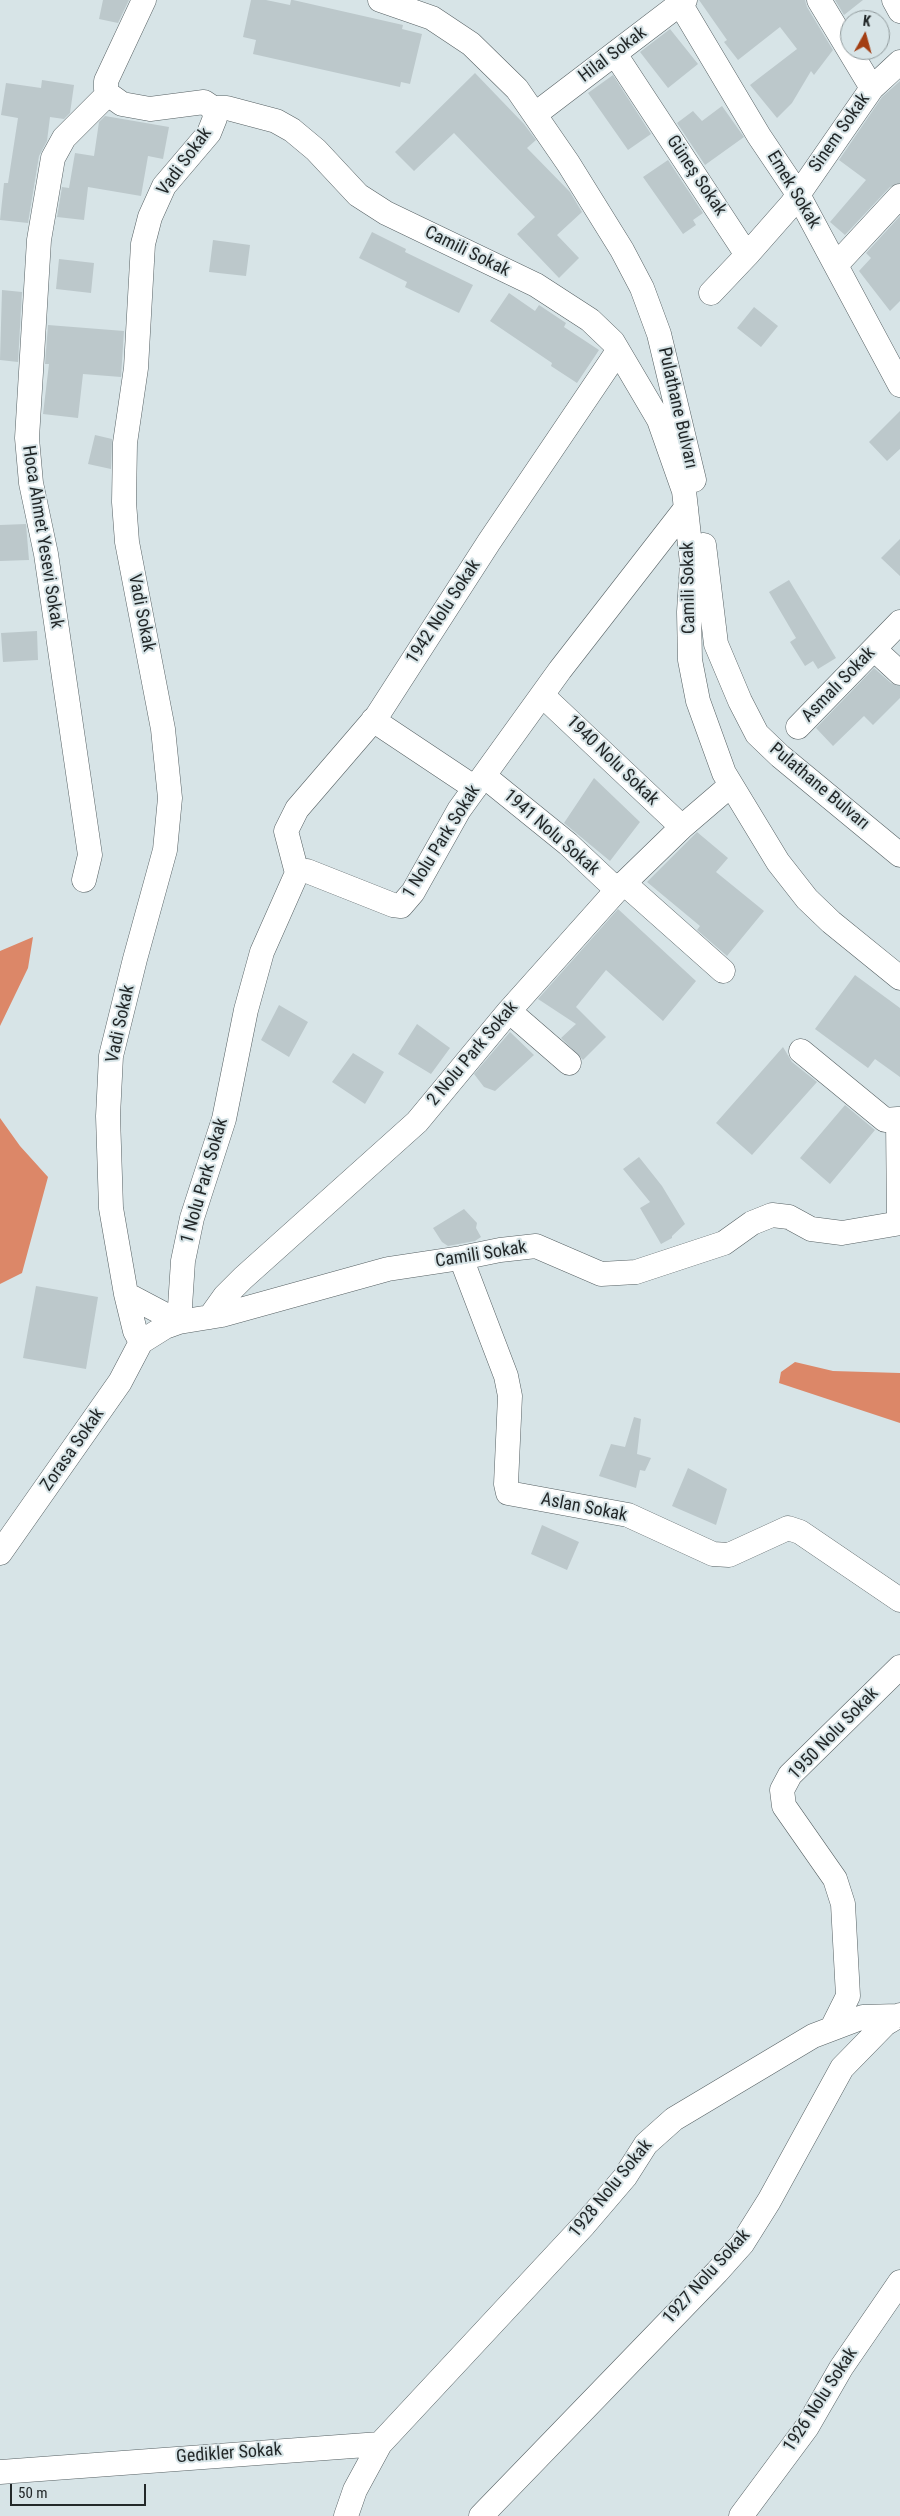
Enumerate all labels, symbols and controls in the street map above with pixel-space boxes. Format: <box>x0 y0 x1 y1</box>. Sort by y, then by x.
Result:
north arrow <box>840 10 890 60</box>
text: K <box>862 13 872 30</box>
street label: Hilal Sokak <box>575 22 651 88</box>
street label: Sinem Sokak <box>805 89 875 177</box>
street label: Vadi Sokak <box>153 124 217 200</box>
street label: Güneş Sokak <box>661 132 731 220</box>
street label: Emek Sokak <box>761 147 825 233</box>
street label: Camili Sokak <box>421 222 513 282</box>
street label: Pulathane Bulvarı <box>653 345 701 471</box>
street label: Hoca Ahmet Yesevi Sokak <box>17 444 67 630</box>
street label: Camili Sokak <box>677 542 701 634</box>
street label: 1942 Nolu Sokak <box>402 556 486 668</box>
street label: Vadi Sokak <box>123 572 159 654</box>
street label: Asmalı Sokak <box>798 643 880 727</box>
street label: 1940 Nolu Sokak <box>561 712 663 810</box>
street label: Pulathane Bulvarı <box>765 739 873 835</box>
street label: 1 Nolu Park Sokak <box>398 781 486 903</box>
street label: 1941 Nolu Sokak <box>499 785 603 881</box>
street label: Vadi Sokak <box>102 983 140 1065</box>
street label: 2 Nolu Park Sokak <box>423 997 523 1111</box>
street label: 1 Nolu Park Sokak <box>177 1116 233 1246</box>
street label: Camili Sokak <box>434 1237 528 1273</box>
street label: Zorasa Sokak <box>37 1404 109 1496</box>
street label: Aslan Sokak <box>539 1489 629 1527</box>
street label: 1950 Nolu Sokak <box>785 1683 883 1785</box>
street label: 1928 Nolu Sokak <box>565 2136 657 2242</box>
street label: 1927 Nolu Sokak <box>659 2225 755 2329</box>
street label: 1926 Nolu Sokak <box>779 2344 863 2456</box>
street label: Gedikler Sokak <box>176 2440 282 2468</box>
scale bar <box>12 2474 149 2506</box>
text: 50 m <box>18 2484 48 2502</box>

